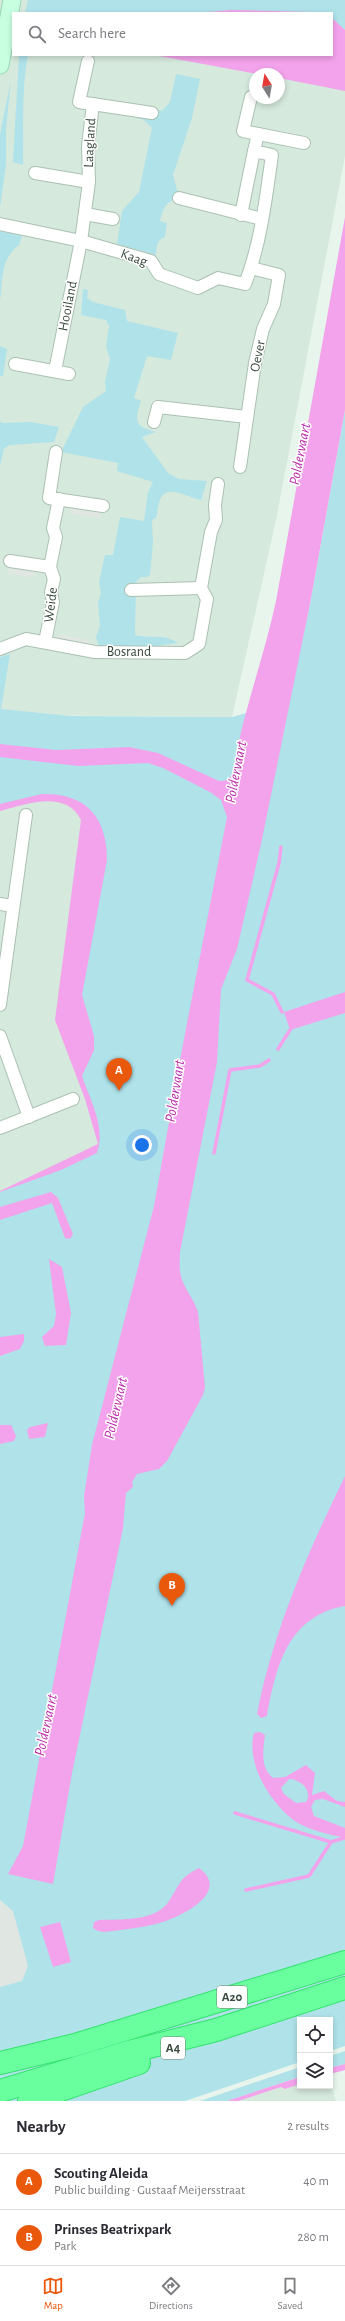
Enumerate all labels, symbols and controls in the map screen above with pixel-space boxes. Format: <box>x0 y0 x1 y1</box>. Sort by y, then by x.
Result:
search box <box>12 12 333 56</box>
icon: search <box>26 23 48 45</box>
text: Search here <box>58 26 126 41</box>
north arrow <box>249 68 285 104</box>
street label: Laagland <box>82 118 98 168</box>
street label: Kaag <box>119 247 149 269</box>
street label: Hooiland <box>56 280 80 332</box>
street label: Oever <box>248 338 268 373</box>
water label: Poldervaart <box>287 422 313 486</box>
street label: Weide <box>42 587 60 623</box>
street label: Bosrand <box>107 645 151 659</box>
water label: Poldervaart <box>223 740 249 804</box>
pin: A <box>106 1058 132 1091</box>
water label: Poldervaart <box>163 1059 187 1123</box>
your location <box>132 1135 152 1155</box>
water label: Poldervaart <box>102 1376 130 1440</box>
pin: B <box>159 1573 185 1606</box>
water label: Poldervaart <box>32 1693 60 1757</box>
road number: A20 <box>217 1986 247 2008</box>
map controls <box>297 2017 333 2089</box>
button: locate <box>297 2017 333 2053</box>
road number: A4 <box>161 2037 185 2059</box>
button: layers <box>297 2053 333 2089</box>
text: Nearby <box>16 2118 66 2135</box>
text: 2 results <box>287 2120 329 2133</box>
text: Scouting Aleida <box>54 2166 148 2181</box>
text: A <box>25 2175 33 2188</box>
text: 40 m <box>303 2175 329 2188</box>
text: Public building · Gustaaf Meijersstraat <box>54 2184 245 2197</box>
text: Prinses Beatrixpark <box>54 2222 172 2237</box>
text: B <box>25 2231 33 2244</box>
text: 280 m <box>298 2231 329 2244</box>
text: Park <box>54 2240 76 2253</box>
tab: Map <box>42 2275 64 2312</box>
tab: Directions <box>149 2275 193 2312</box>
tab: Saved <box>277 2275 303 2312</box>

